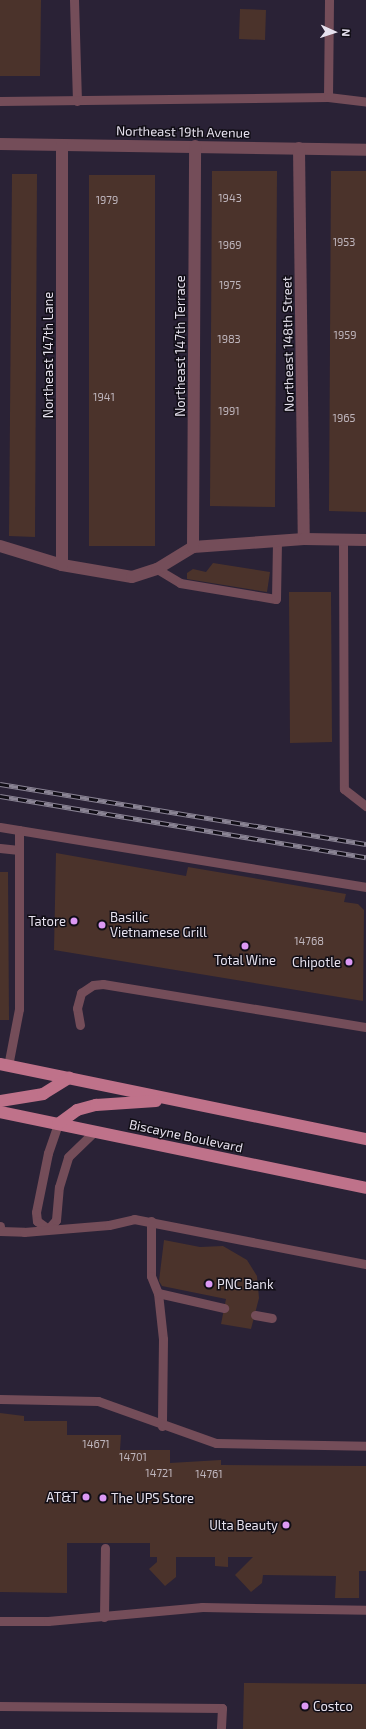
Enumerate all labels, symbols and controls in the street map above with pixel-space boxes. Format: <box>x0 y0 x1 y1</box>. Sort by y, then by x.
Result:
north arrow <box>314 12 354 52</box>
text: N <box>340 28 353 37</box>
street label: Northeast 19th Avenue <box>116 123 250 141</box>
house number: 1943 <box>218 191 242 205</box>
house number: 1979 <box>96 193 118 207</box>
house number: 1953 <box>333 235 355 249</box>
house number: 1969 <box>218 238 242 252</box>
street label: Northeast 147th Terrace <box>172 275 188 417</box>
street label: Northeast 148th Street <box>279 276 297 412</box>
house number: 1975 <box>219 278 241 292</box>
street label: Northeast 147th Lane <box>40 292 56 418</box>
house number: 1959 <box>334 328 356 342</box>
house number: 1983 <box>217 332 241 346</box>
house number: 1941 <box>93 390 115 404</box>
house number: 1991 <box>218 404 240 418</box>
house number: 1965 <box>333 411 355 425</box>
place label: Basilic Vietnamese Grill <box>110 910 207 941</box>
place label: Tatore <box>28 913 66 929</box>
marker: Tatore <box>69 916 79 926</box>
marker: Basilic Vietnamese Grill <box>97 920 107 930</box>
house number: 14768 <box>294 934 324 948</box>
marker: Total Wine <box>240 941 250 951</box>
place label: Total Wine <box>214 952 276 968</box>
place label: Chipotle <box>292 954 341 970</box>
marker: Chipotle <box>344 957 354 967</box>
street label: Biscayne Boulevard <box>128 1116 244 1156</box>
place label: PNC Bank <box>217 1276 274 1292</box>
marker: PNC Bank <box>204 1279 214 1289</box>
house number: 14671 <box>82 1437 110 1451</box>
house number: 14701 <box>119 1450 147 1464</box>
house number: 14721 <box>145 1466 173 1480</box>
house number: 14761 <box>195 1467 223 1481</box>
place label: AT&T <box>46 1489 78 1505</box>
place label: The UPS Store <box>111 1490 194 1506</box>
marker: AT&T <box>81 1492 91 1502</box>
marker: The UPS Store <box>98 1493 108 1503</box>
place label: Ulta Beauty <box>209 1517 278 1533</box>
marker: Ulta Beauty <box>281 1520 291 1530</box>
place label: Costco <box>313 1698 353 1714</box>
marker: Costco <box>300 1701 310 1711</box>

